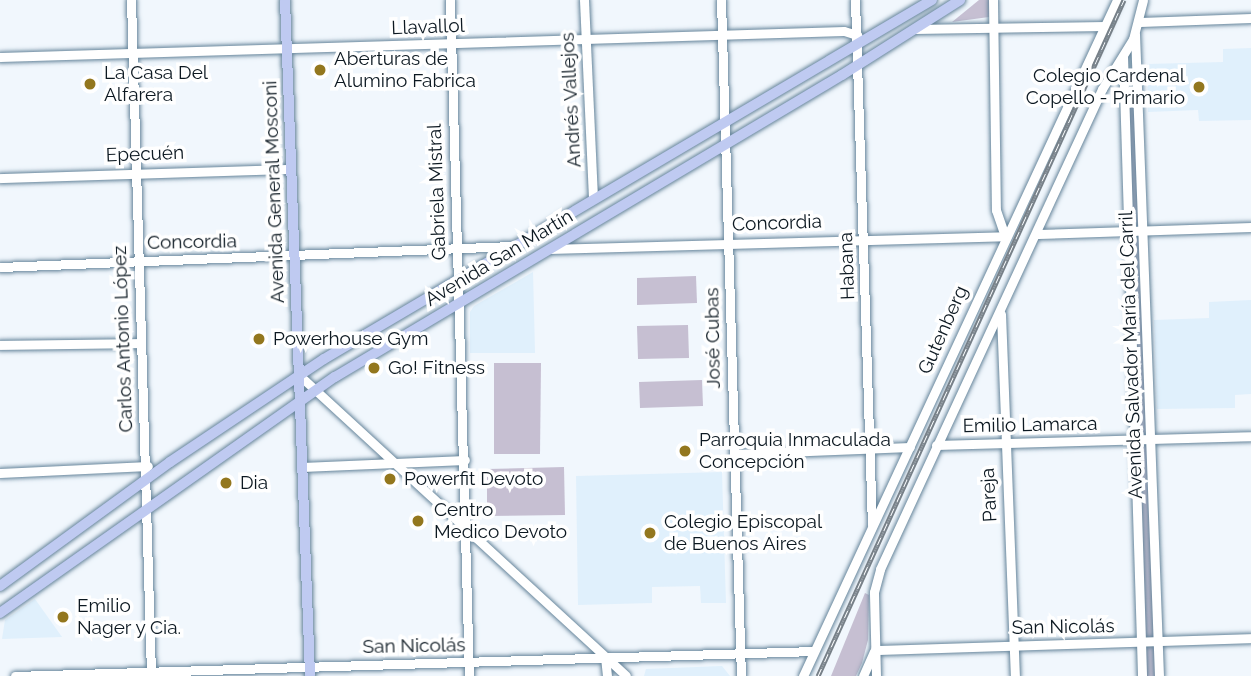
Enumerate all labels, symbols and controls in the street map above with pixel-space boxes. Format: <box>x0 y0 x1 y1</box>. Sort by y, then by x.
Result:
street label: Llavallol <box>391 14 465 40</box>
street label: Andrés Vallejos <box>556 32 586 168</box>
place label: Aberturas de Alumino Fabrica <box>334 48 476 92</box>
place label: La Casa Del Alfarera <box>104 62 208 106</box>
marker: Aberturas de Alumino Fabrica <box>312 62 328 78</box>
place label: Colegio Cardenal Copello - Primario <box>1026 65 1185 109</box>
marker: La Casa Del Alfarera <box>82 76 98 92</box>
marker: Colegio Cardenal Copello - Primario <box>1191 79 1207 95</box>
street label: Avenida General Mosconi <box>259 80 289 304</box>
street label: Gabriela Mistral <box>423 123 451 261</box>
street label: Epecuén <box>105 141 185 167</box>
street label: Avenida San Martín <box>421 205 577 311</box>
street label: Concordia <box>732 210 822 236</box>
street label: Avenida Salvador María del Carril <box>1115 210 1147 500</box>
street label: Concordia <box>147 230 237 254</box>
street label: Habana <box>834 232 860 300</box>
street label: Carlos Antonio López <box>108 245 138 433</box>
street label: Gutenberg <box>913 282 973 378</box>
street label: José Cubas <box>701 287 725 389</box>
place label: Powerhouse Gym <box>273 328 429 350</box>
marker: Powerhouse Gym <box>251 331 267 347</box>
place label: Go! Fitness <box>388 357 485 379</box>
marker: Go! Fitness <box>366 360 382 376</box>
street label: Emilio Lamarca <box>962 412 1098 438</box>
place label: Parroquia Inmaculada Concepción <box>699 429 891 473</box>
marker: Parroquia Inmaculada Concepción <box>677 443 693 459</box>
street label: Pareja <box>976 467 1002 523</box>
place label: Powerfit Devoto <box>404 468 543 490</box>
marker: Powerfit Devoto <box>382 471 398 487</box>
place label: Dia <box>240 472 268 494</box>
marker: Dia <box>218 475 234 491</box>
place label: Centro Medico Devoto <box>434 499 567 543</box>
marker: Centro Medico Devoto <box>408 511 428 531</box>
place label: Colegio Episcopal de Buenos Aires <box>664 511 822 555</box>
marker: Colegio Episcopal de Buenos Aires <box>642 525 658 541</box>
place label: Emilio Nager y Cia. <box>77 595 183 639</box>
marker: Emilio Nager y Cia. <box>55 609 71 625</box>
street label: San Nicolás <box>1011 615 1115 639</box>
street label: San Nicolás <box>362 634 466 658</box>

